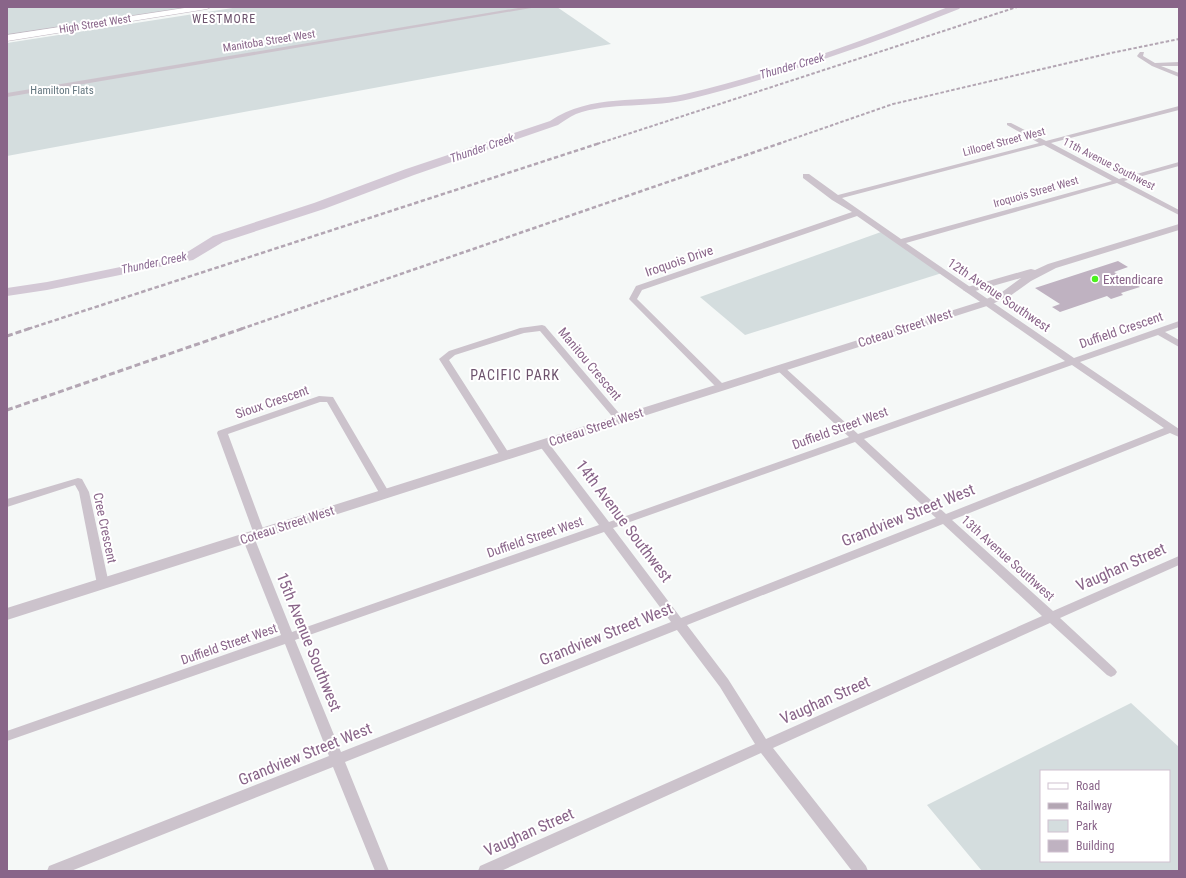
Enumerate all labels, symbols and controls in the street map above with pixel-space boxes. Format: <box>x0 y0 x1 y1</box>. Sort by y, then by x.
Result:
street label: High Street West <box>58 12 132 36</box>
district label: WESTMORE <box>192 12 256 26</box>
street label: Manitoba Street West <box>222 27 316 55</box>
water label: Thunder Creek <box>758 50 827 82</box>
park label: Hamilton Flats <box>30 84 94 97</box>
street label: Lillooet Street West <box>961 125 1047 159</box>
water label: Thunder Creek <box>448 130 516 165</box>
street label: 11th Avenue Southwest <box>1061 135 1157 193</box>
street label: Iroquois Street West <box>992 174 1080 210</box>
street label: Iroquois Drive <box>643 242 715 280</box>
water label: Thunder Creek <box>120 249 189 277</box>
street label: 12th Avenue Southwest <box>945 255 1053 335</box>
place label: Extendicare <box>1103 272 1163 287</box>
marker: Extendicare <box>1090 274 1100 284</box>
street label: Coteau Street West <box>856 306 954 350</box>
street label: Duffield Crescent <box>1077 309 1165 351</box>
street label: Manitou Crescent <box>555 325 625 404</box>
district label: PACIFIC PARK <box>470 367 560 383</box>
street label: Sioux Crescent <box>233 382 311 422</box>
street label: Duffield Street West <box>790 404 890 452</box>
street label: Coteau Street West <box>547 405 645 449</box>
street label: 14th Avenue Southwest <box>572 456 676 586</box>
street label: Grandview Street West <box>839 479 978 550</box>
street label: Cree Crescent <box>90 491 120 565</box>
street label: Coteau Street West <box>238 503 336 547</box>
street label: 13th Avenue Southwest <box>958 512 1058 604</box>
street label: Duffield Street West <box>485 513 585 561</box>
street label: Vaughan Street <box>1073 539 1169 595</box>
street label: 15th Avenue Southwest <box>272 570 346 714</box>
street label: Grandview Street West <box>537 598 676 669</box>
street label: Duffield Street West <box>179 620 279 668</box>
street label: Vaughan Street <box>777 672 873 728</box>
street label: Grandview Street West <box>236 718 375 789</box>
legend <box>1040 770 1170 862</box>
text: Road <box>1076 779 1100 793</box>
text: Railway <box>1076 799 1112 813</box>
street label: Vaughan Street <box>481 804 577 860</box>
text: Park <box>1076 819 1098 833</box>
text: Building <box>1076 839 1114 853</box>

